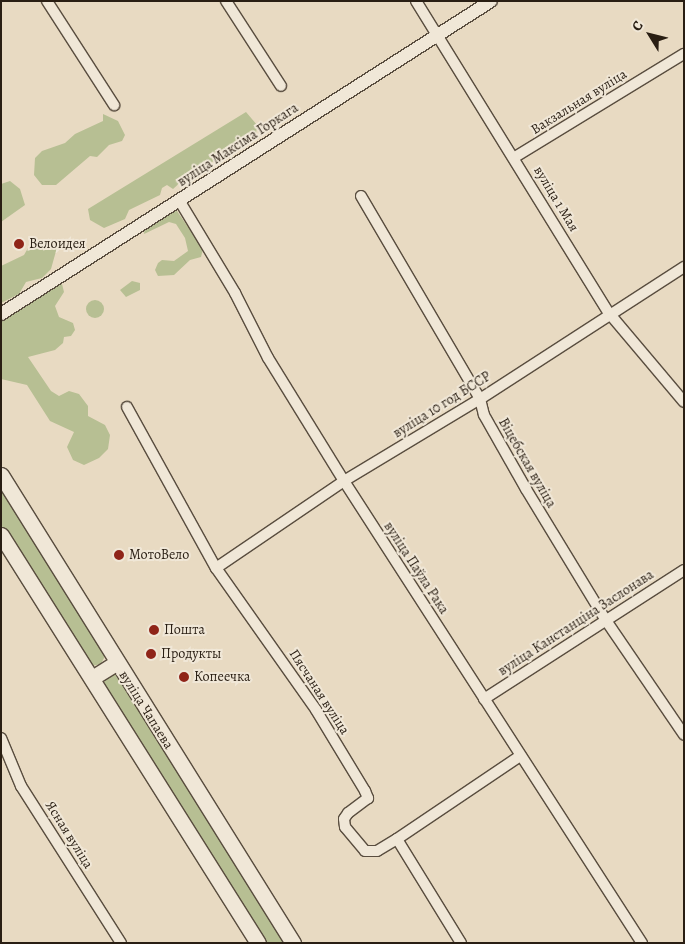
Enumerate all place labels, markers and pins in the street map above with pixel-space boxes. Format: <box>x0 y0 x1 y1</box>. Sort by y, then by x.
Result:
place label: Велоидея <box>29 236 86 252</box>
marker: Велоидея <box>13 238 25 250</box>
place label: МотоВело <box>129 547 189 563</box>
marker: МотоВело <box>113 549 125 561</box>
place label: Пошта <box>164 622 205 638</box>
marker: Пошта <box>148 624 160 636</box>
place label: Продукты <box>161 646 221 662</box>
marker: Продукты <box>145 648 157 660</box>
place label: Копеечка <box>194 669 250 685</box>
marker: Копеечка <box>178 671 190 683</box>

